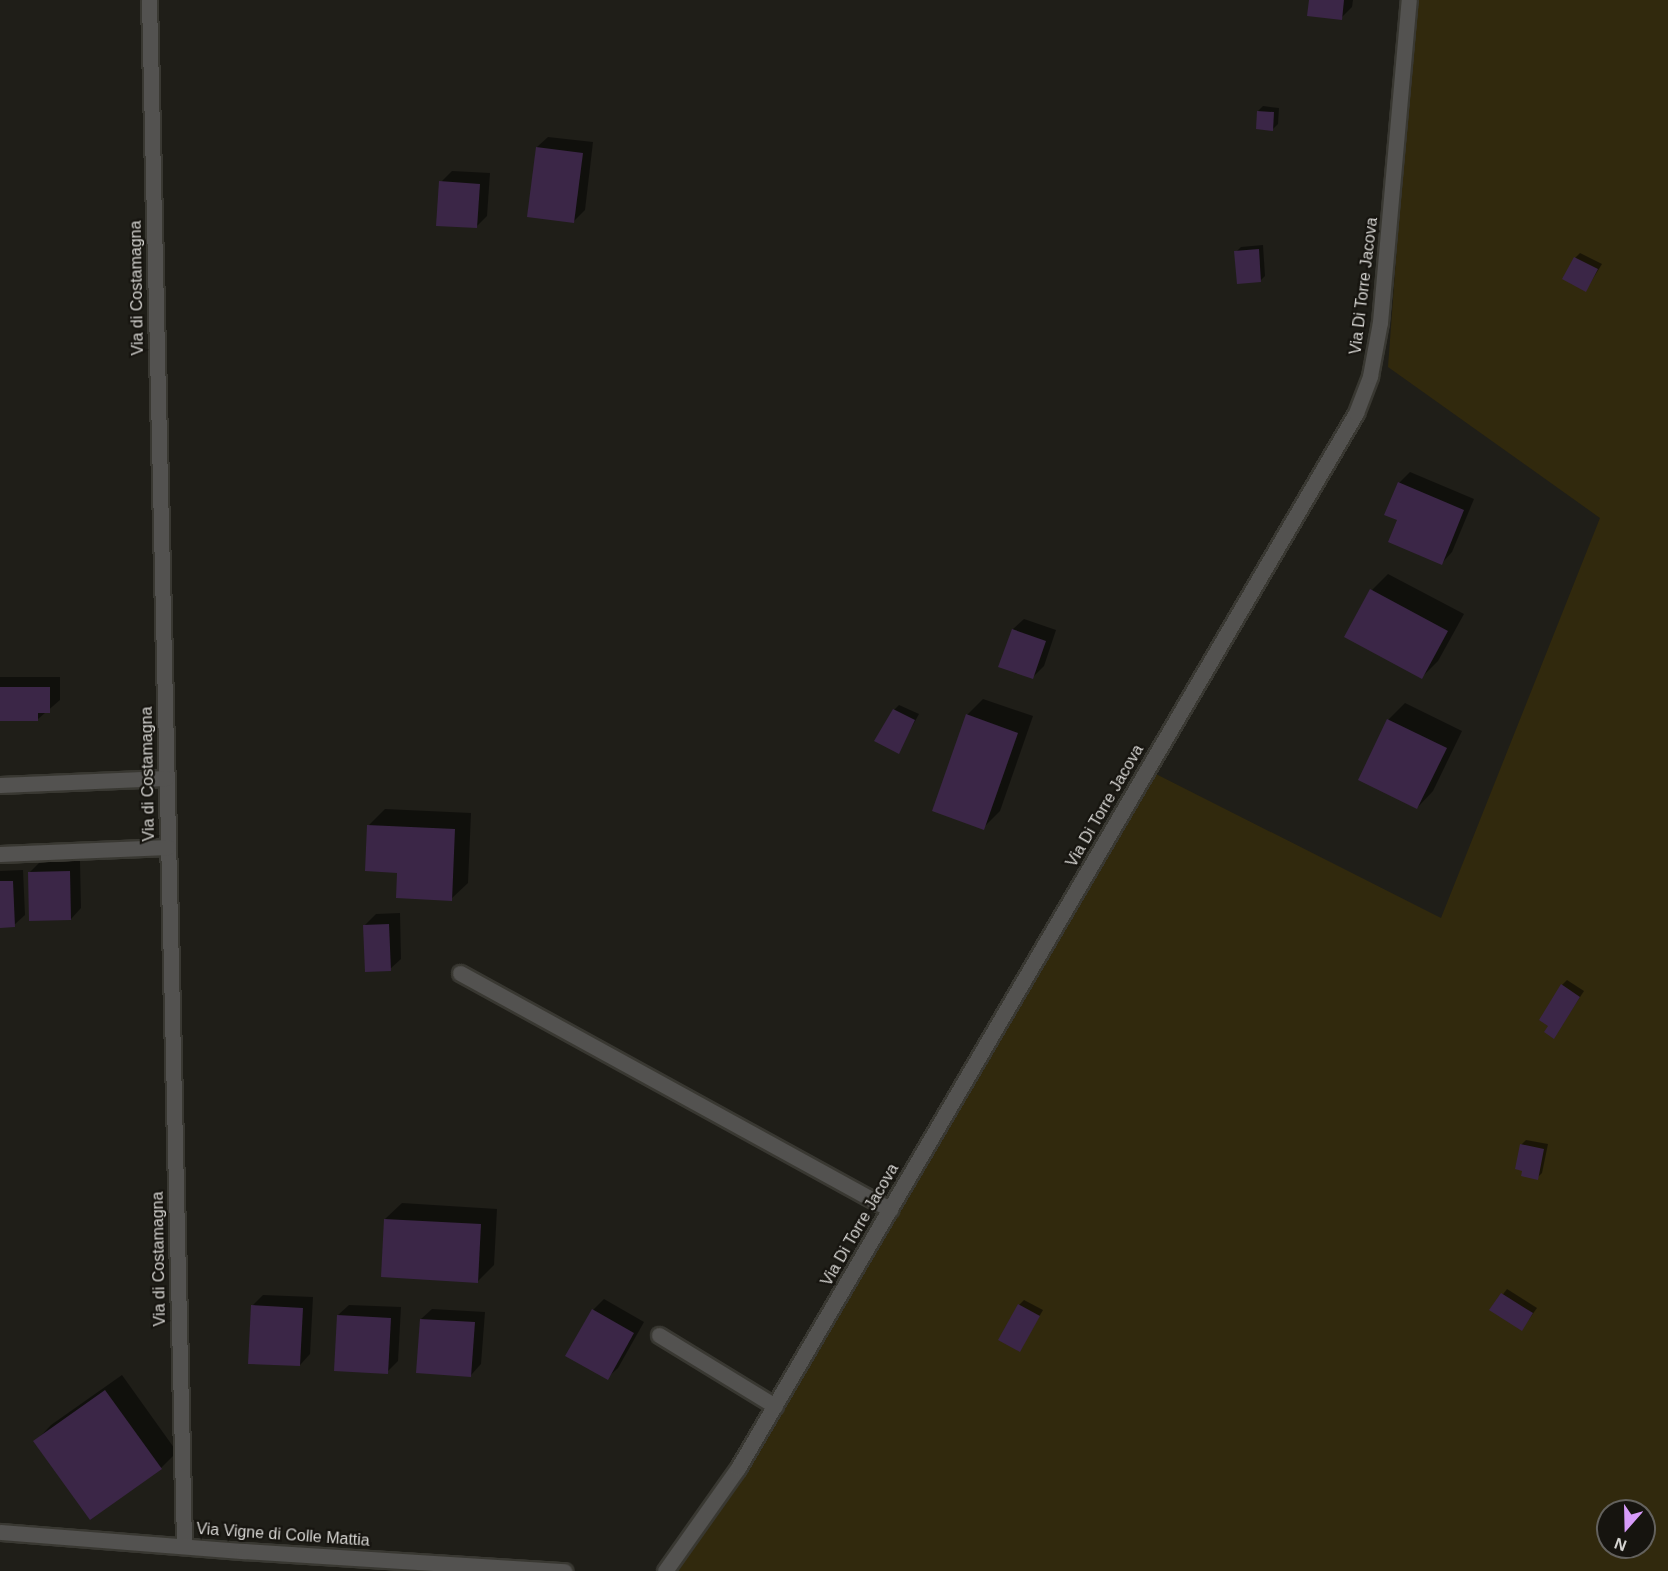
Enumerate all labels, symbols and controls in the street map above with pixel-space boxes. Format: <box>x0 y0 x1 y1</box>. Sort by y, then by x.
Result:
street label: Via Di Torre Jacova <box>1346 216 1382 356</box>
street label: Via di Costamagna <box>126 220 148 356</box>
street label: Via di Costamagna <box>137 706 159 842</box>
street label: Via Di Torre Jacova <box>1062 741 1148 871</box>
street label: Via Di Torre Jacova <box>817 1160 903 1290</box>
street label: Via di Costamagna <box>148 1191 170 1327</box>
north arrow <box>1596 1499 1656 1559</box>
street label: Via Vigne di Colle Mattia <box>196 1519 370 1551</box>
text: N <box>1612 1535 1629 1554</box>

